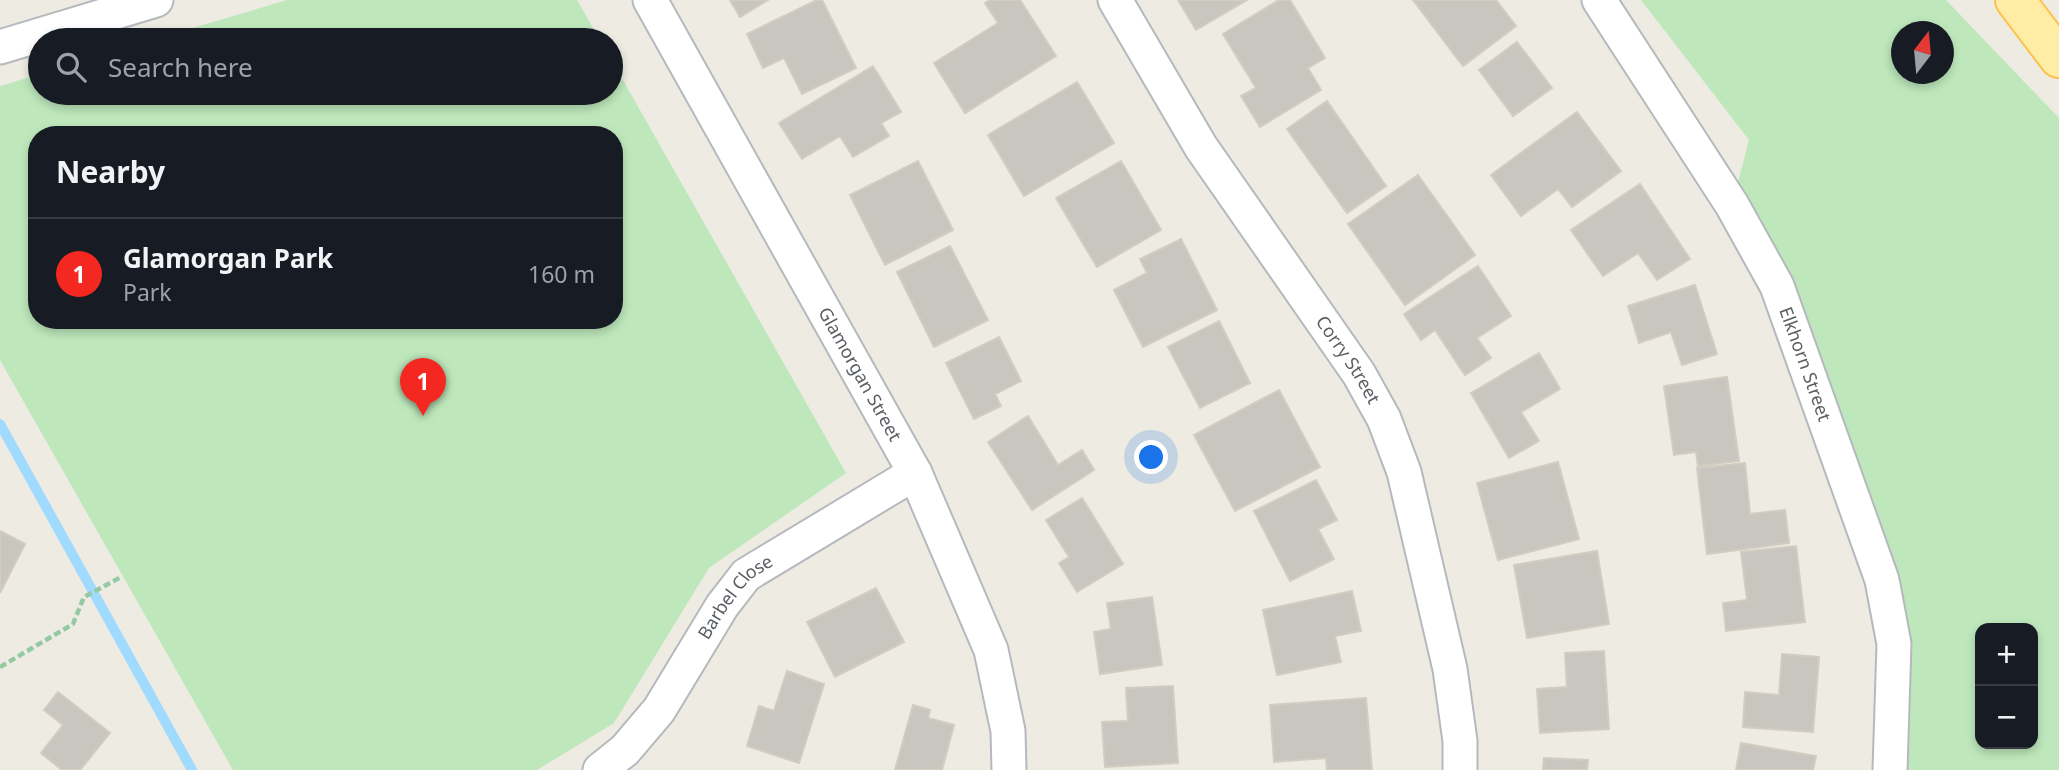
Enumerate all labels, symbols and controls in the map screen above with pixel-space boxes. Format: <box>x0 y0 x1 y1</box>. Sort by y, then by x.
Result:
north arrow <box>1891 21 1954 84</box>
search box <box>28 28 623 105</box>
icon: search <box>52 48 90 86</box>
text: Search here <box>108 49 253 85</box>
text: Nearby <box>56 151 165 192</box>
text: Glamorgan Park <box>123 240 333 276</box>
text: 1 <box>72 258 86 290</box>
text: 160 m <box>528 258 595 290</box>
text: Park <box>123 276 172 308</box>
street label: Glamorgan Street <box>813 302 908 446</box>
street label: Elkhorn Street <box>1774 303 1837 425</box>
street label: Corry Street <box>1311 310 1387 408</box>
pin: 1 <box>400 358 446 416</box>
your location <box>1134 440 1168 474</box>
street label: Barbel Close <box>692 549 777 643</box>
map controls <box>1975 623 2038 749</box>
button: + <box>1975 623 2038 686</box>
button: − <box>1975 686 2038 749</box>

